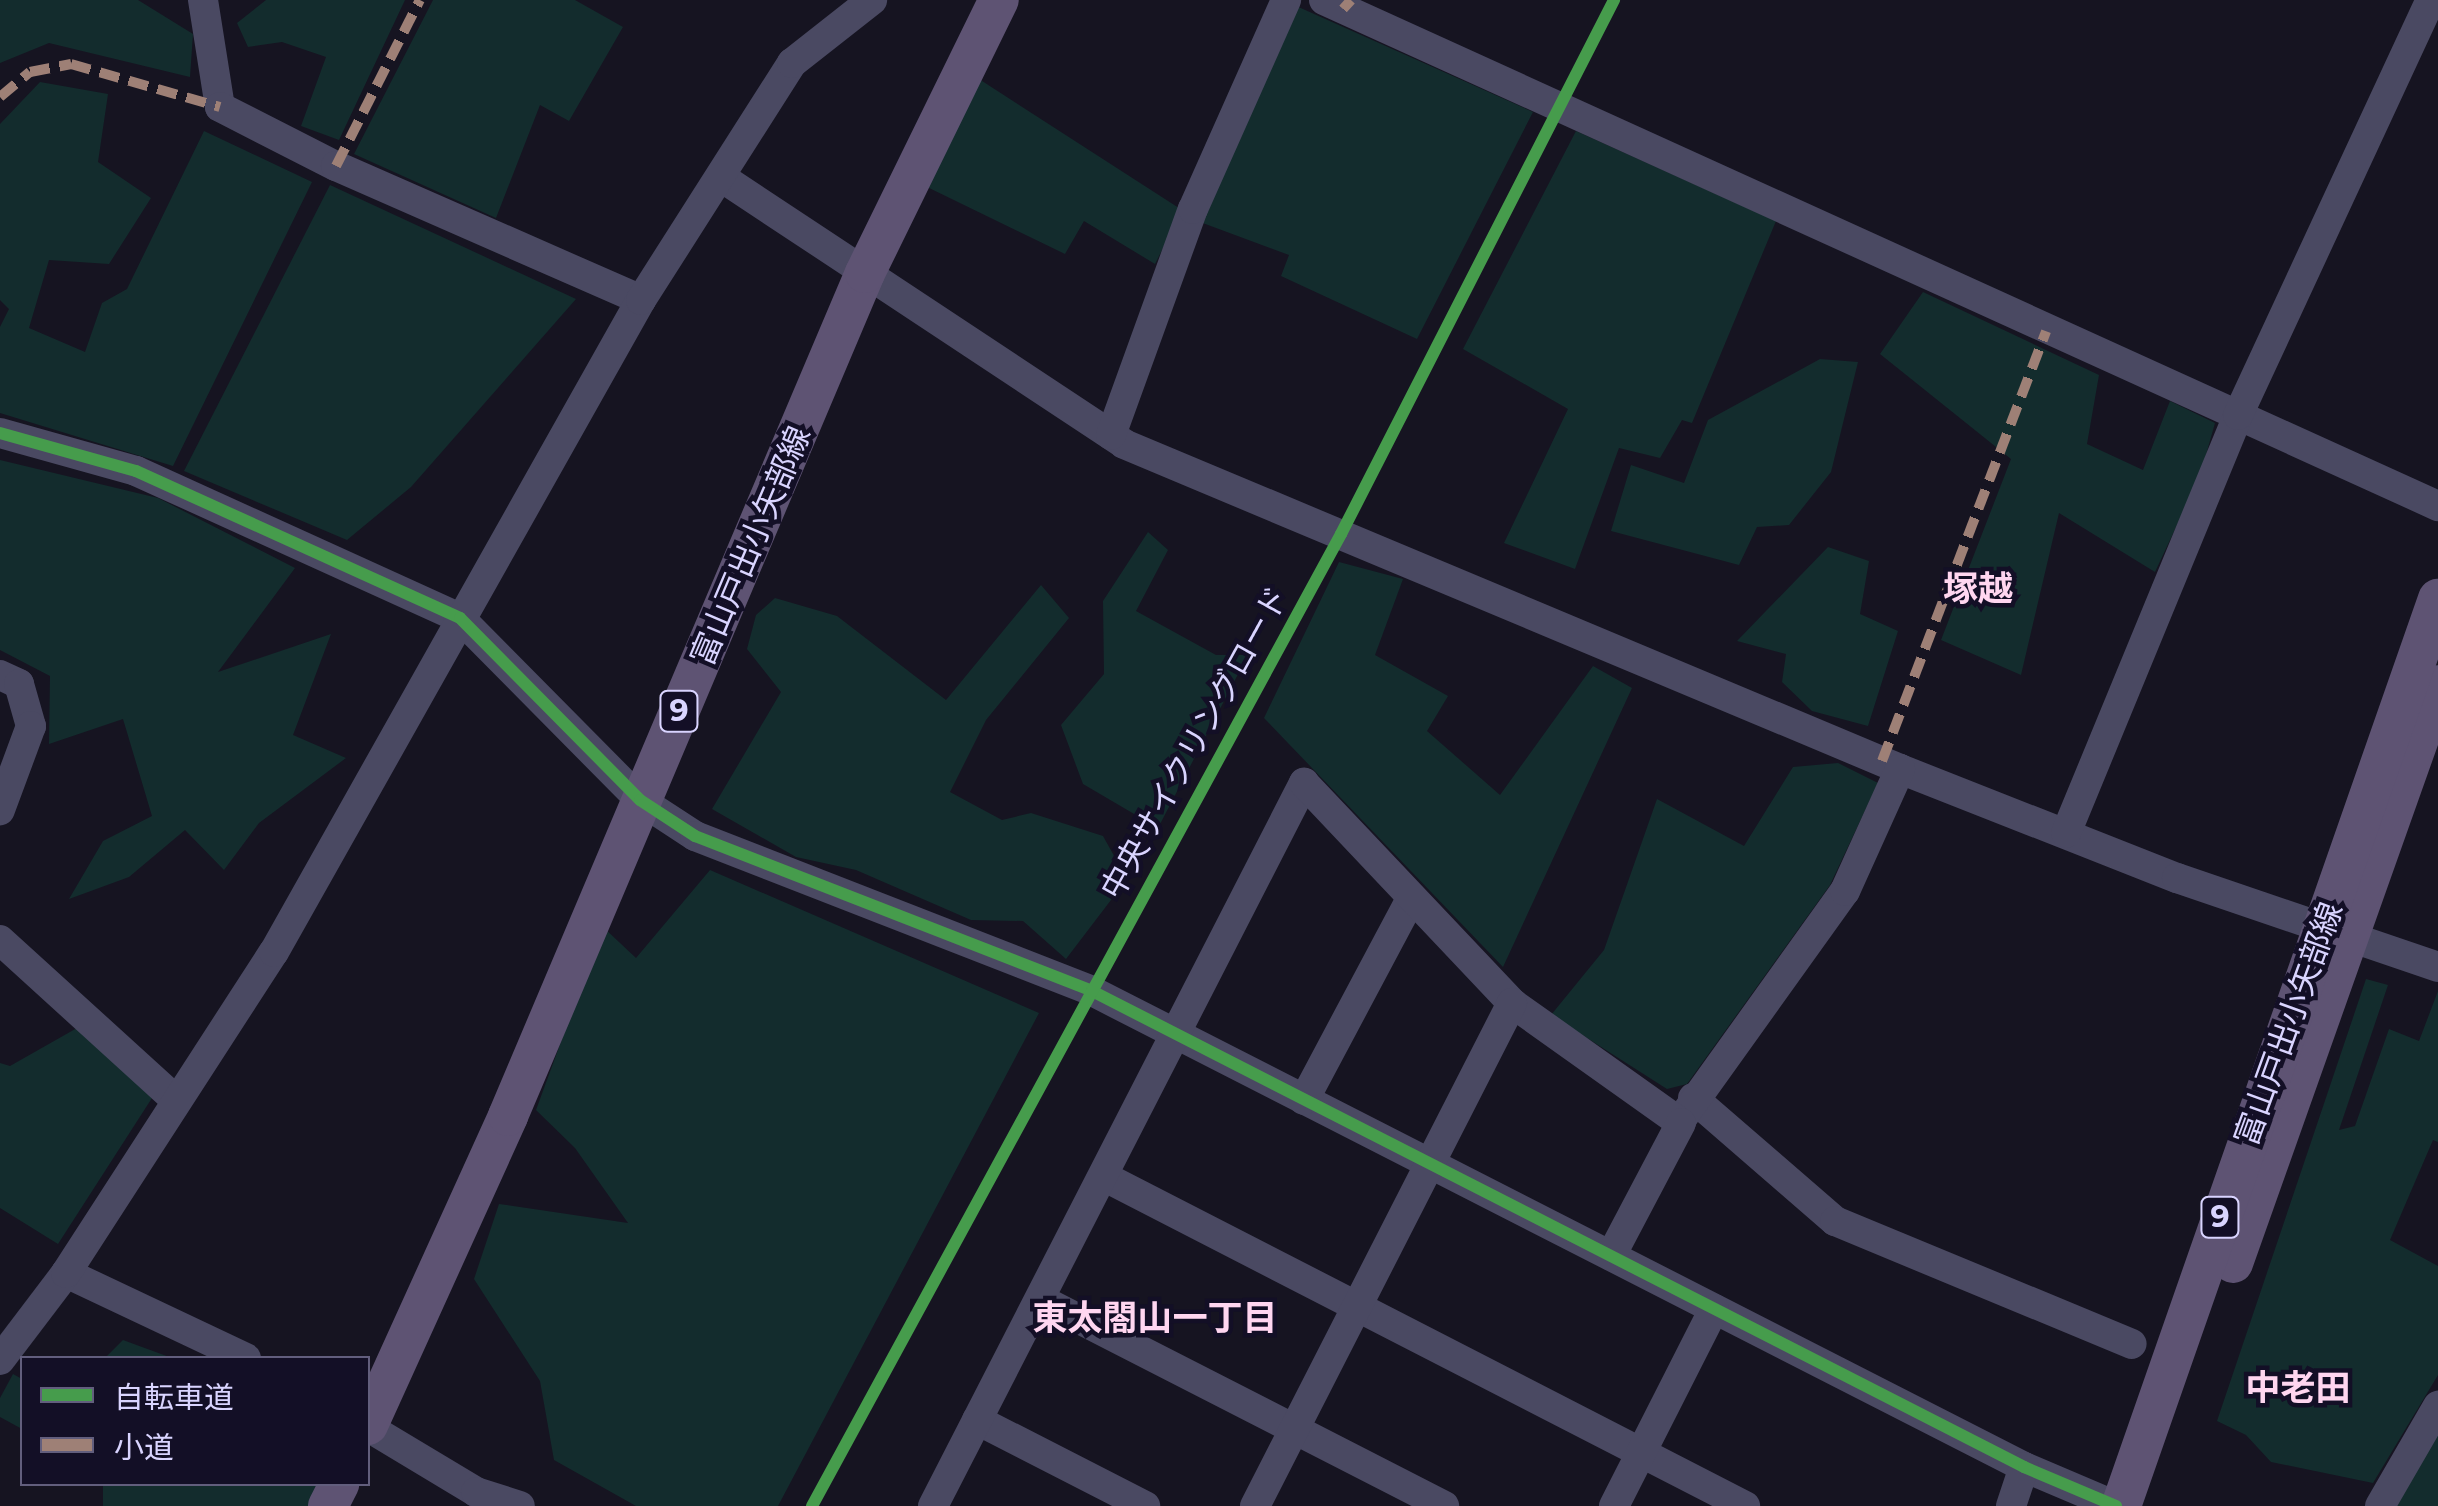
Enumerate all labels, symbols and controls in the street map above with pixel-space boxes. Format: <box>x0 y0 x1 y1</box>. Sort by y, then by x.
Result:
street label: 富山戸出小矢部線 <box>683 421 819 671</box>
district label: 塚越 <box>1943 568 2013 610</box>
street label: 中央サイクリングロード <box>1093 580 1297 906</box>
road number: 9 <box>659 686 699 736</box>
street label: 富山戸出小矢部線 <box>2227 897 2351 1151</box>
road number: 9 <box>2200 1192 2240 1242</box>
district label: 東太閤山一丁目 <box>1033 1297 1277 1339</box>
legend <box>20 1356 370 1486</box>
district label: 中老田 <box>2246 1367 2350 1409</box>
text: 自転車道 <box>114 1379 234 1416</box>
text: 小道 <box>114 1429 174 1466</box>

